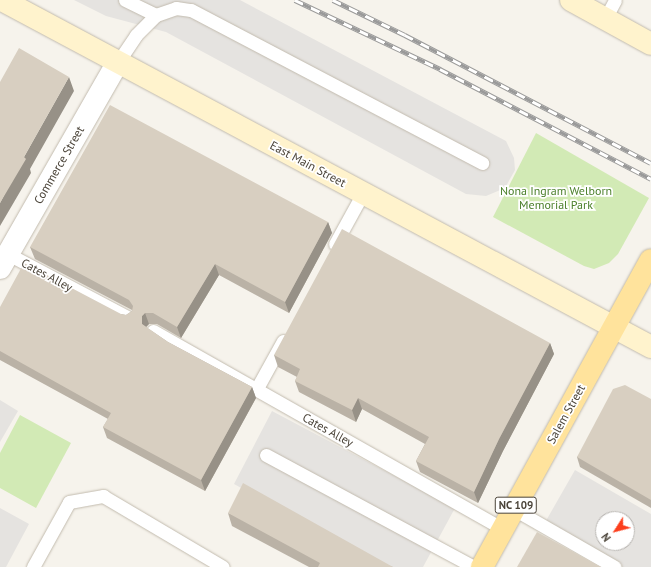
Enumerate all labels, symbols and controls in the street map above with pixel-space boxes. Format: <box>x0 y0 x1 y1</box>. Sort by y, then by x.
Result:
street label: Commerce Street <box>31 123 87 207</box>
street label: East Main Street <box>268 138 348 190</box>
park label: Nona Ingram Welborn Memorial Park <box>500 184 612 212</box>
street label: Cates Alley <box>19 255 75 295</box>
street label: Salem Street <box>544 382 588 446</box>
street label: Cates Alley <box>300 410 356 450</box>
road number: NC 109 <box>494 496 538 514</box>
north arrow <box>595 511 635 551</box>
text: N <box>598 530 614 545</box>

